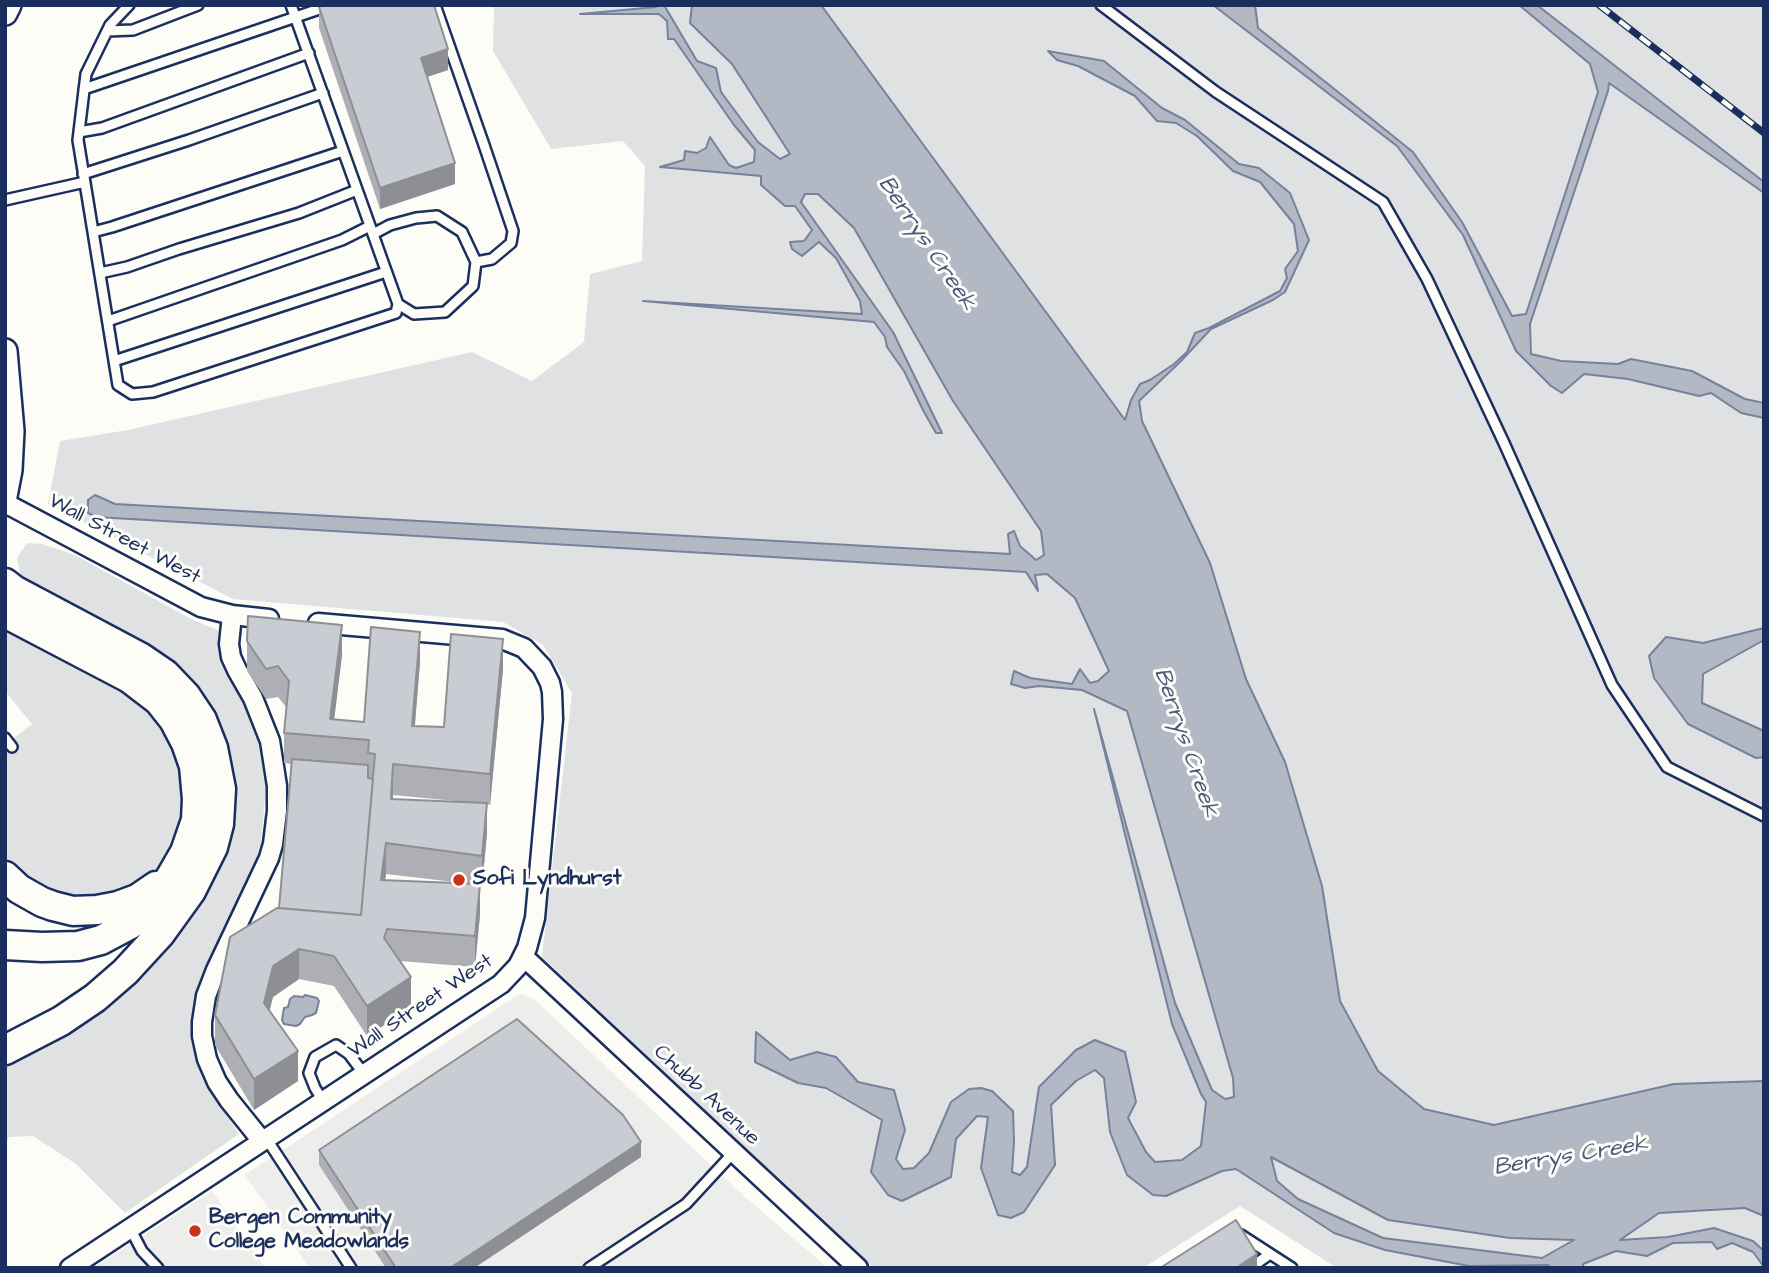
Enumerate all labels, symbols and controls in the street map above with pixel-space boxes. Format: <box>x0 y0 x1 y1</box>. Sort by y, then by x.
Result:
water label: Berrys Creek <box>871 172 981 316</box>
street label: Wall Street West <box>44 489 204 591</box>
water label: Berrys Creek <box>1147 665 1223 821</box>
place label: Sofi Lyndhurst <box>473 867 621 893</box>
marker: Sofi Lyndhurst <box>451 872 467 888</box>
street label: Wall Street West <box>344 949 498 1065</box>
street label: Chubb Avenue <box>648 1040 764 1152</box>
water label: Berrys Creek <box>1492 1131 1650 1183</box>
place label: Bergen Community College Meadowlands <box>209 1206 409 1256</box>
marker: Bergen Community College Meadowlands <box>187 1223 203 1239</box>

